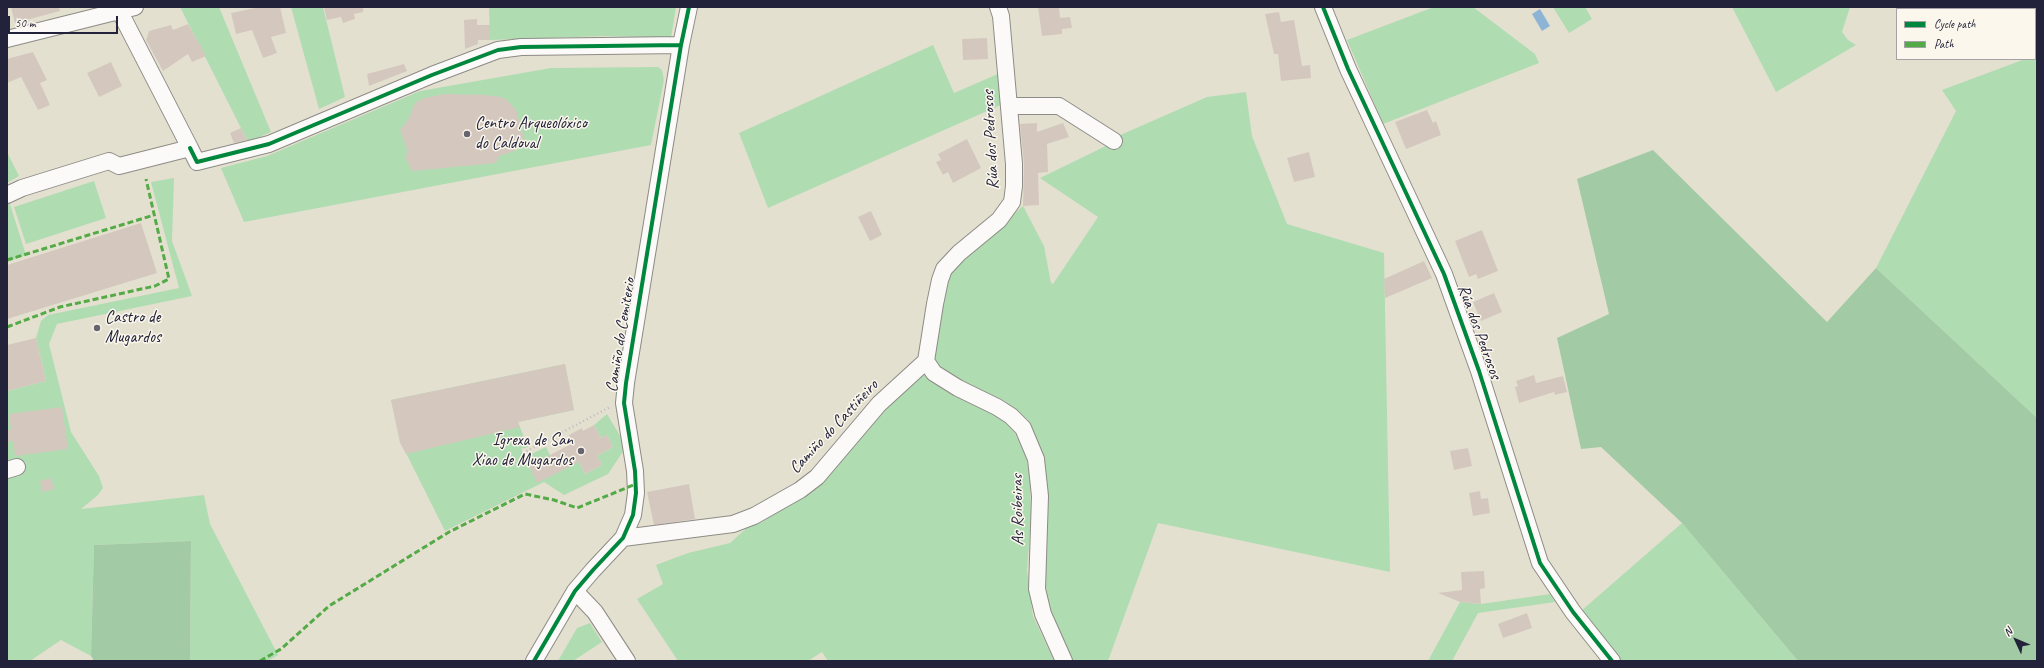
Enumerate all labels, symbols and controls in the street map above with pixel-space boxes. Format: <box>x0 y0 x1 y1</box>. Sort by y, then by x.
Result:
scale bar <box>10 8 120 34</box>
legend <box>1896 8 2036 60</box>
text: 50 m <box>15 15 35 31</box>
text: Cycle path <box>1934 16 1976 32</box>
text: Path <box>1934 36 1954 52</box>
street label: Rúa dos Pedrosos <box>978 90 1004 190</box>
place label: Centro Arqueolóxico do Caldoval <box>475 114 587 154</box>
marker: Centro Arqueolóxico do Caldoval <box>462 129 472 139</box>
street label: Camiño do Cemiterio <box>602 276 640 394</box>
street label: Rúa dos Pedrosos <box>1452 282 1506 382</box>
place label: Castro de Mugardos <box>105 308 161 348</box>
marker: Castro de Mugardos <box>92 323 102 333</box>
street label: Camiño do Castiñeiro <box>785 376 883 478</box>
place label: Igrexa de San Xiao de Mugardos <box>472 431 573 471</box>
marker: Igrexa de San Xiao de Mugardos <box>576 446 586 456</box>
street label: As Roibeiras <box>1007 474 1029 546</box>
north arrow <box>1996 620 2036 660</box>
text: N <box>2000 624 2015 639</box>

